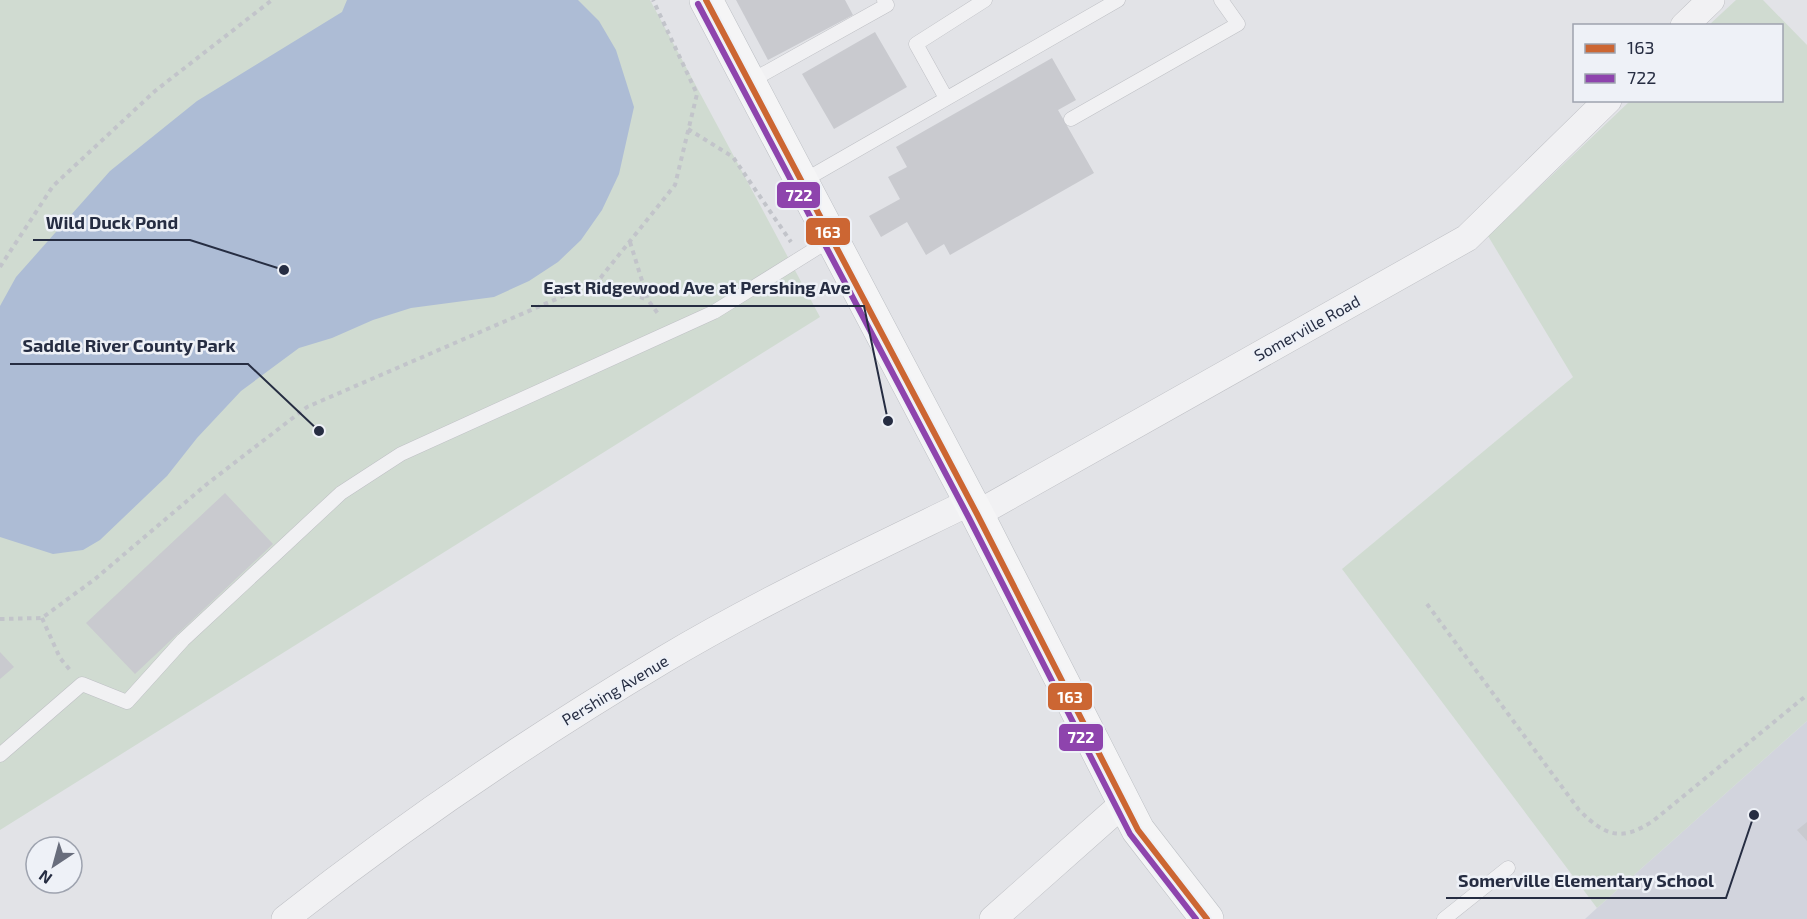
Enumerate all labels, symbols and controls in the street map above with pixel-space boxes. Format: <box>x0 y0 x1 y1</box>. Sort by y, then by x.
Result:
legend <box>1573 24 1783 102</box>
text: 163 <box>1627 36 1654 58</box>
text: 722 <box>1627 66 1656 88</box>
line badge: 722 <box>776 181 821 209</box>
text: 722 <box>785 185 813 204</box>
callout: Wild Duck Pond <box>33 204 190 240</box>
text: Wild Duck Pond <box>46 211 178 233</box>
line badge: 163 <box>805 217 851 246</box>
text: 163 <box>815 222 841 241</box>
callout: East Ridgewood Ave at Pershing Ave <box>531 270 864 306</box>
text: East Ridgewood Ave at Pershing Ave <box>543 276 851 298</box>
street label: Somerville Road <box>1251 291 1363 364</box>
callout: Saddle River County Park <box>10 328 248 364</box>
text: Saddle River County Park <box>22 334 236 356</box>
street label: Pershing Avenue <box>558 650 671 729</box>
line badge: 163 <box>1047 682 1093 711</box>
text: 163 <box>1057 687 1083 706</box>
line badge: 722 <box>1058 723 1104 752</box>
text: 722 <box>1067 727 1095 746</box>
north arrow <box>24 835 84 895</box>
callout: Somerville Elementary School <box>1446 862 1726 898</box>
text: N <box>35 866 55 889</box>
text: Somerville Elementary School <box>1458 869 1714 891</box>

